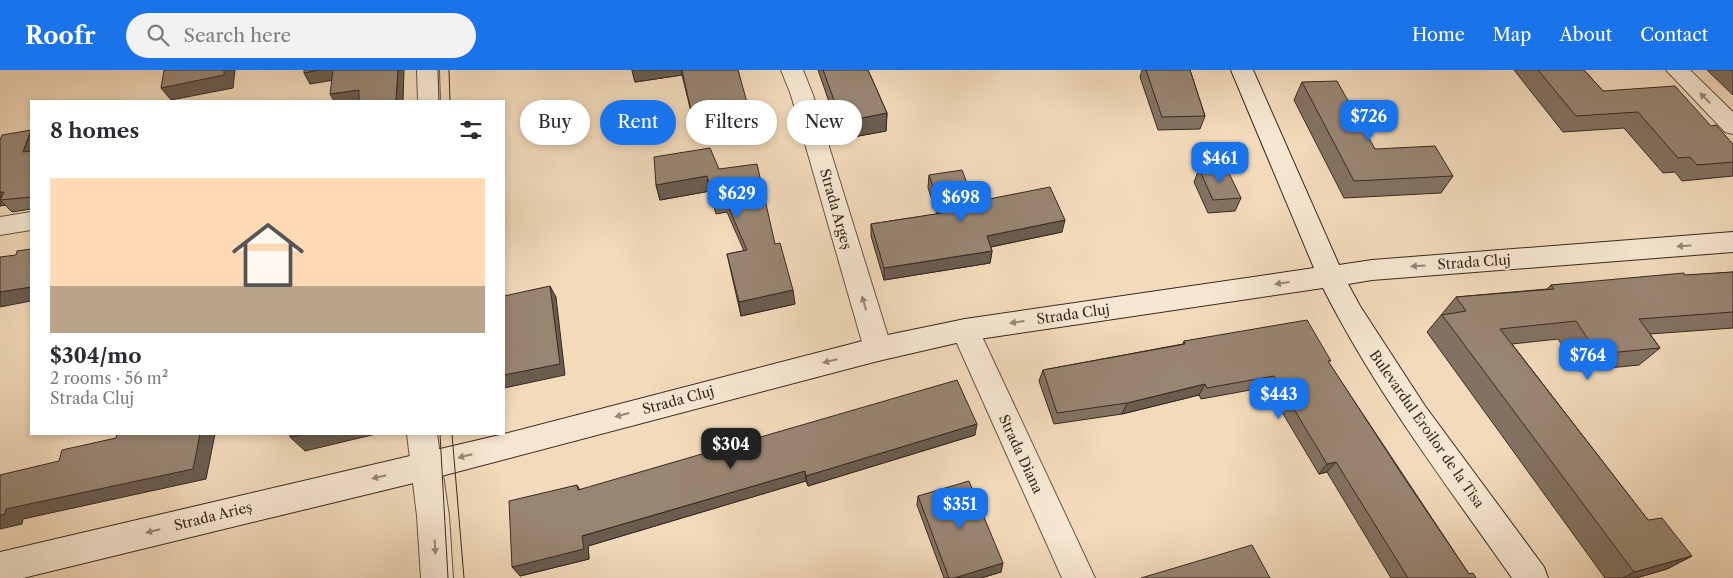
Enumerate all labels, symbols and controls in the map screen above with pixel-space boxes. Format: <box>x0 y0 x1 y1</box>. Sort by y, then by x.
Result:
search box <box>126 13 476 58</box>
text: Roofr <box>25 21 96 50</box>
icon: search <box>144 21 172 49</box>
text: Search here <box>184 24 291 47</box>
text: Home <box>1412 24 1465 46</box>
text: Map <box>1493 24 1531 46</box>
text: About <box>1559 24 1612 46</box>
text: Contact <box>1640 24 1708 46</box>
one-way arrow <box>1699 92 1711 104</box>
chip: Buy <box>520 100 590 145</box>
chip: Rent <box>600 100 676 145</box>
chip: Filters <box>686 100 777 145</box>
chip: New <box>787 100 862 145</box>
pin: $726 <box>1339 100 1399 142</box>
text: $726 <box>1351 106 1387 126</box>
icon: filters <box>457 116 485 144</box>
text: 8 homes <box>50 118 139 143</box>
pin: $461 <box>1190 142 1250 184</box>
text: $461 <box>1202 148 1238 168</box>
street label: Strada Argeș <box>816 167 856 251</box>
pin: $629 <box>707 176 767 219</box>
pin: $698 <box>931 180 991 223</box>
text: $629 <box>718 183 756 203</box>
text: $698 <box>942 187 980 207</box>
icon: home <box>223 210 313 300</box>
one-way arrow <box>1676 242 1692 250</box>
street label: Strada Cluj <box>1437 250 1511 274</box>
one-way arrow <box>1409 263 1425 271</box>
one-way arrow <box>1273 279 1289 287</box>
one-way arrow <box>859 295 867 310</box>
street label: Strada Cluj <box>1035 300 1111 328</box>
one-way arrow <box>1009 318 1025 326</box>
pin: $764 <box>1558 338 1618 381</box>
text: $304/mo <box>50 343 142 368</box>
text: $764 <box>1570 345 1606 365</box>
street label: Bulevardul Eroilor de la Tisa <box>1366 347 1489 512</box>
one-way arrow <box>823 357 838 365</box>
text: 2 rooms · 56 m² <box>50 368 168 388</box>
pin: $443 <box>1249 378 1309 420</box>
street label: Strada Cluj <box>640 382 716 418</box>
text: $443 <box>1261 384 1297 404</box>
text: Strada Cluj <box>50 388 134 408</box>
one-way arrow <box>615 411 630 419</box>
street label: Strada Diana <box>995 412 1047 497</box>
pin: $304 <box>701 428 761 470</box>
text: $304 <box>712 434 750 454</box>
one-way arrow <box>457 452 472 460</box>
one-way arrow <box>371 473 386 481</box>
pin: $351 <box>930 488 990 530</box>
text: $351 <box>943 494 977 514</box>
street label: Strada Arieș <box>172 498 254 534</box>
one-way arrow <box>145 527 160 535</box>
one-way arrow <box>431 539 439 555</box>

